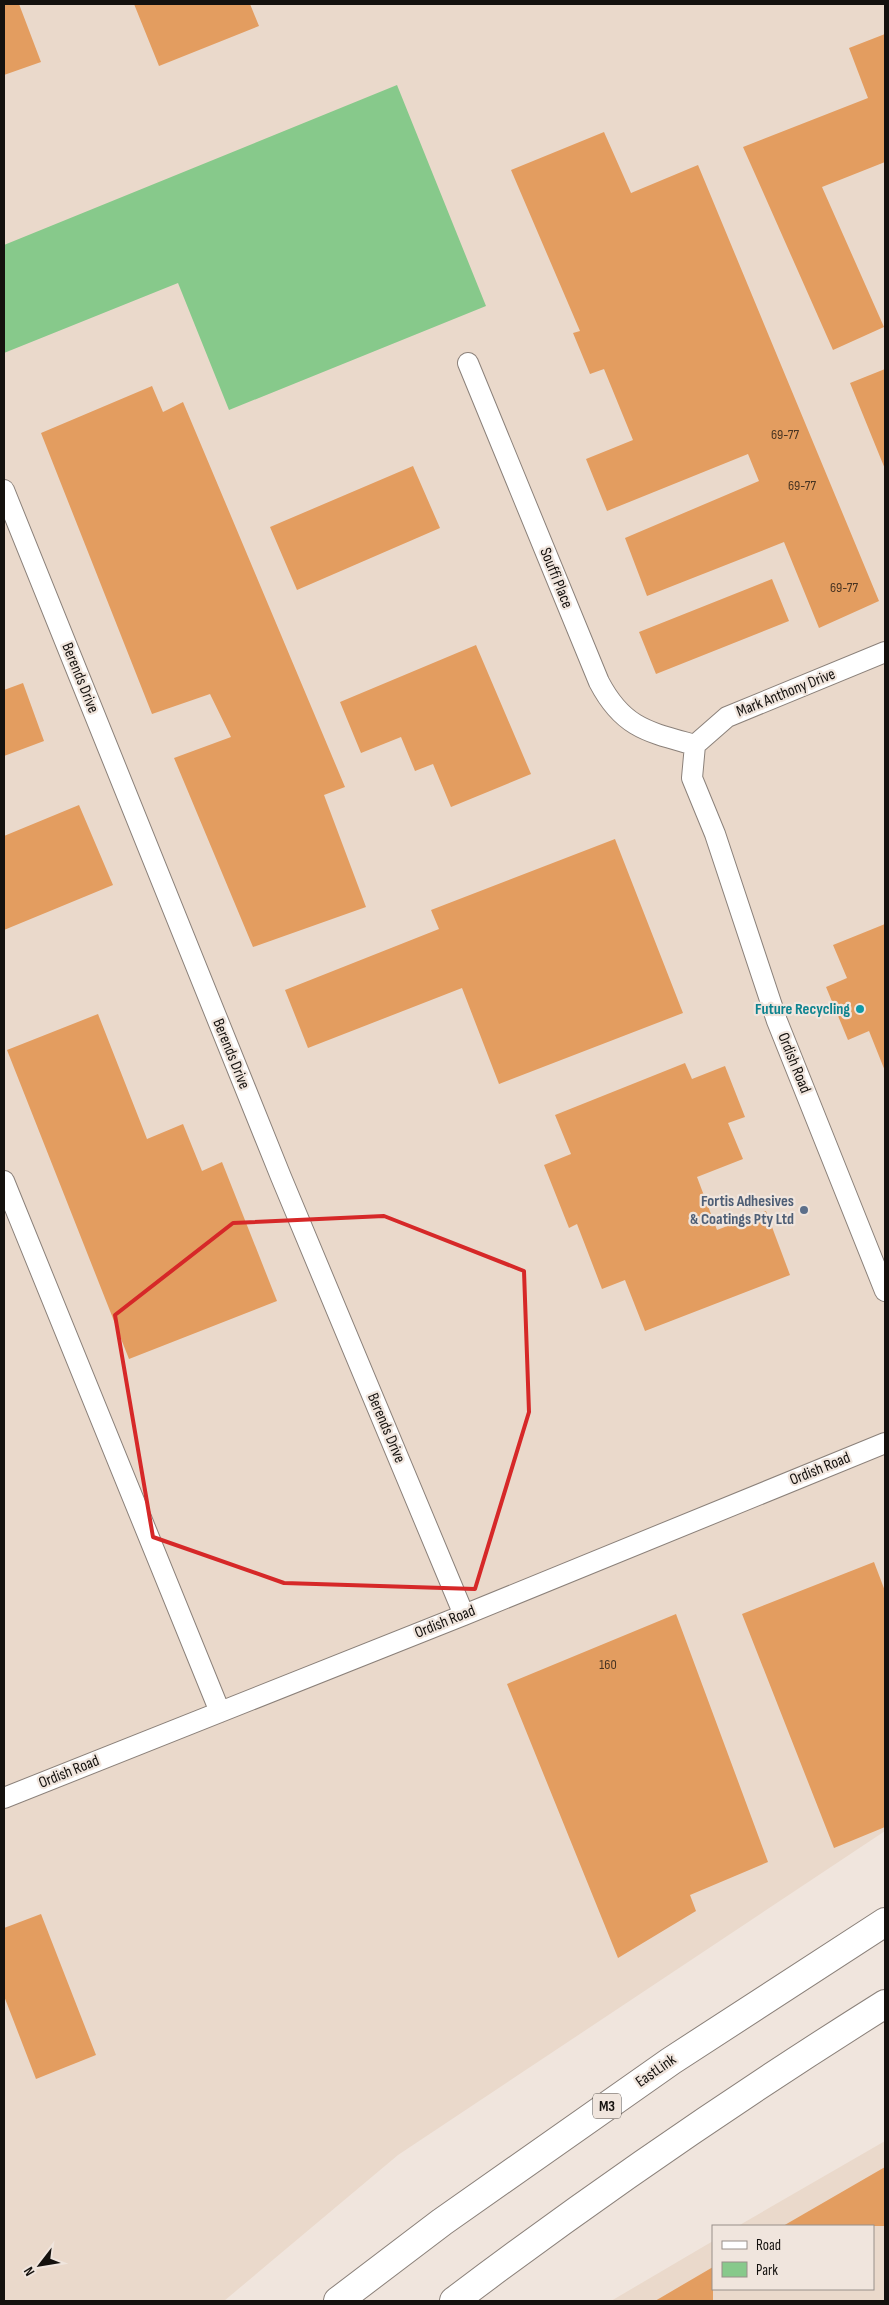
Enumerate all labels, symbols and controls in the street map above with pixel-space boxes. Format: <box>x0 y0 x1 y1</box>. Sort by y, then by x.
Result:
house number: 69-77 <box>771 426 799 443</box>
house number: 69-77 <box>788 477 816 494</box>
street label: Souffi Place <box>535 545 577 611</box>
house number: 69-77 <box>830 579 858 596</box>
street label: Berends Drive <box>57 640 103 716</box>
street label: Mark Anthony Drive <box>734 665 838 721</box>
place label: Future Recycling <box>755 1000 850 1019</box>
marker: Future Recycling <box>854 1003 866 1015</box>
street label: Berends Drive <box>208 1016 254 1092</box>
street label: Ordish Road <box>773 1030 815 1096</box>
place label: Fortis Adhesives & Coatings Pty Ltd <box>690 1192 794 1229</box>
marker: Fortis Adhesives & Coatings Pty Ltd <box>798 1204 810 1216</box>
street label: Berends Drive <box>363 1390 409 1466</box>
street label: Ordish Road <box>787 1448 853 1490</box>
street label: Ordish Road <box>412 1601 478 1643</box>
house number: 160 <box>599 1656 617 1673</box>
street label: Ordish Road <box>36 1751 102 1793</box>
street label: EastLink <box>632 2050 680 2092</box>
road number: M3 <box>593 2094 621 2118</box>
legend <box>712 2225 874 2290</box>
text: Road <box>756 2236 781 2255</box>
north arrow <box>15 2240 65 2290</box>
text: Park <box>756 2261 778 2280</box>
text: N <box>20 2264 38 2279</box>

